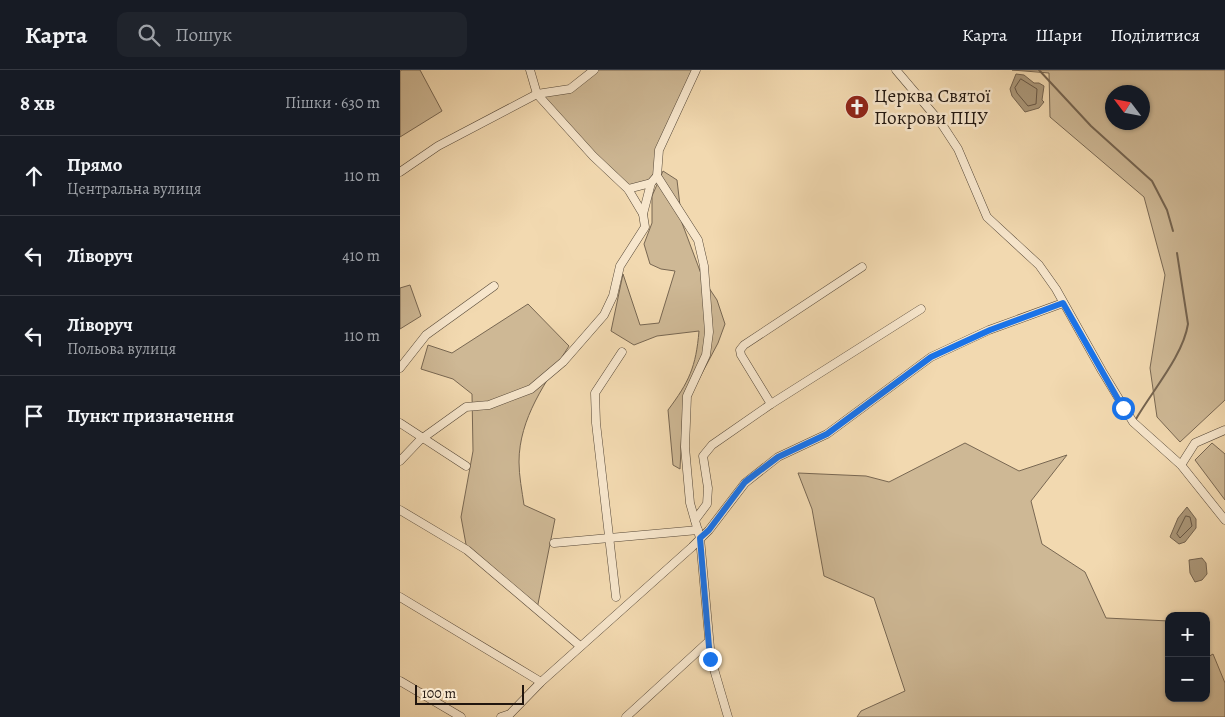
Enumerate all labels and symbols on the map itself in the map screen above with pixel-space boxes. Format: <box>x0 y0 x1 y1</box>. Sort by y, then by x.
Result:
place label: Церква Святої Покрови ПЦУ <box>874 83 991 131</box>
north arrow <box>1105 85 1150 130</box>
church icon: Церква Святої Покрови ПЦУ <box>844 94 870 120</box>
route start <box>1112 397 1135 420</box>
route end <box>699 648 722 671</box>
scale bar <box>415 682 524 705</box>

